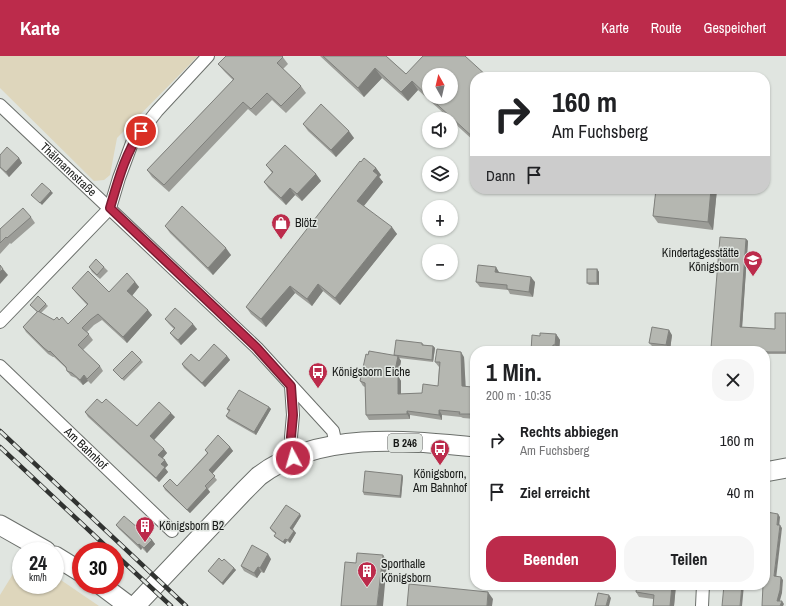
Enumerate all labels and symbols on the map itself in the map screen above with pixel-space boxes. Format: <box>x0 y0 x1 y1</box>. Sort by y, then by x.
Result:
north arrow <box>422 68 458 104</box>
pin <box>124 114 158 148</box>
street label: Thälmannstraße <box>37 139 100 200</box>
shop icon: Blötz <box>270 212 292 240</box>
place label: Blötz <box>295 215 317 231</box>
place label: Kindertagesstätte Königsborn <box>662 245 739 275</box>
school or university icon: Kindertagesstätte Königsborn <box>742 249 764 277</box>
bus stop icon: Königsborn Eiche <box>307 361 329 389</box>
place label: Königsborn Eiche <box>332 364 410 380</box>
street label: Am Bahnhof <box>60 423 111 473</box>
road number: B 246 <box>388 434 422 452</box>
position arrow <box>272 437 314 479</box>
bus stop icon: Königsborn, Am Bahnhof <box>429 438 451 466</box>
place label: Königsborn, Am Bahnhof <box>412 466 467 496</box>
building icon: Königsborn B2 <box>134 515 156 543</box>
place label: Königsborn B2 <box>159 518 224 534</box>
speed limit sign: 30 <box>72 542 124 594</box>
place label: Sporthalle Königsborn <box>381 556 431 586</box>
building icon: Sporthalle Königsborn <box>356 560 378 588</box>

